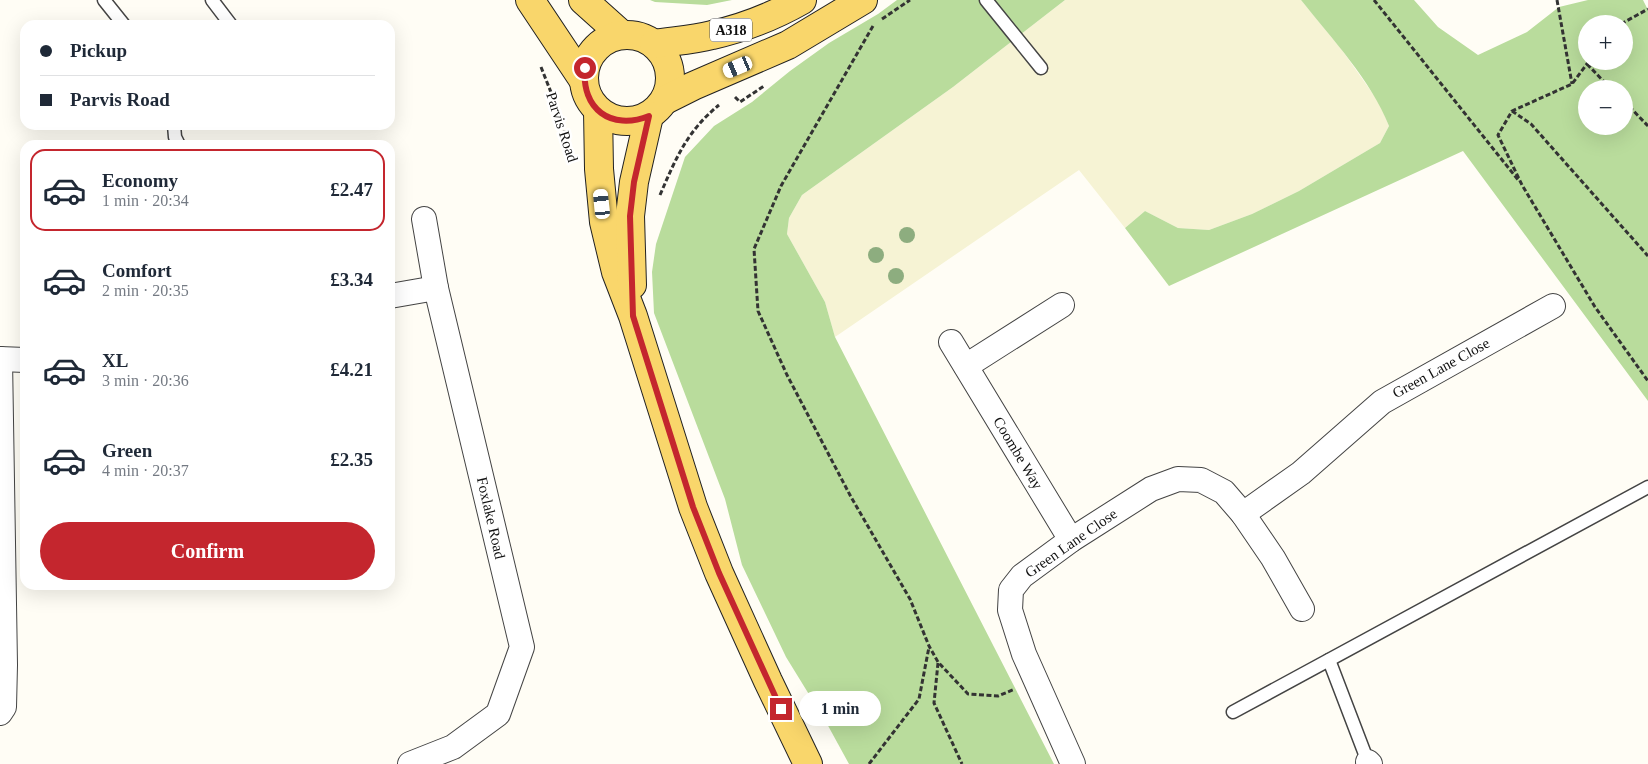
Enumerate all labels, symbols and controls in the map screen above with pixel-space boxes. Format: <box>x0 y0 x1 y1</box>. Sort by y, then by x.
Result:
map controls <box>1578 15 1633 135</box>
button: + <box>1578 15 1633 70</box>
road number: A318 <box>710 18 752 42</box>
text: Pickup <box>70 40 127 61</box>
car <box>721 54 754 80</box>
route start <box>574 57 596 79</box>
button: − <box>1578 80 1633 135</box>
text: Parvis Road <box>70 89 170 110</box>
street label: Parvis Road <box>543 90 581 165</box>
icon: car <box>42 168 87 213</box>
text: Economy <box>102 170 178 191</box>
text: £2.47 <box>330 179 373 200</box>
car <box>592 188 611 220</box>
text: 1 min · 20:34 <box>102 192 189 209</box>
icon: car <box>42 258 87 303</box>
text: Comfort <box>102 260 172 281</box>
text: £3.34 <box>330 269 373 290</box>
text: 2 min · 20:35 <box>102 282 189 299</box>
street label: Green Lane Close <box>1390 335 1493 401</box>
icon: car <box>42 348 87 393</box>
text: XL <box>102 350 128 371</box>
text: £4.21 <box>330 359 373 380</box>
text: 3 min · 20:36 <box>102 372 189 389</box>
street label: Coombe Way <box>990 414 1046 492</box>
icon: car <box>42 438 87 483</box>
text: Green <box>102 440 152 461</box>
text: £2.35 <box>330 449 373 470</box>
text: 4 min · 20:37 <box>102 462 189 479</box>
street label: Foxlake Road <box>474 475 508 561</box>
street label: Green Lane Close <box>1022 505 1120 581</box>
button: Confirm <box>40 522 375 580</box>
callout: 1 min <box>798 692 881 726</box>
route end <box>770 698 792 720</box>
text: 1 min <box>821 700 859 717</box>

